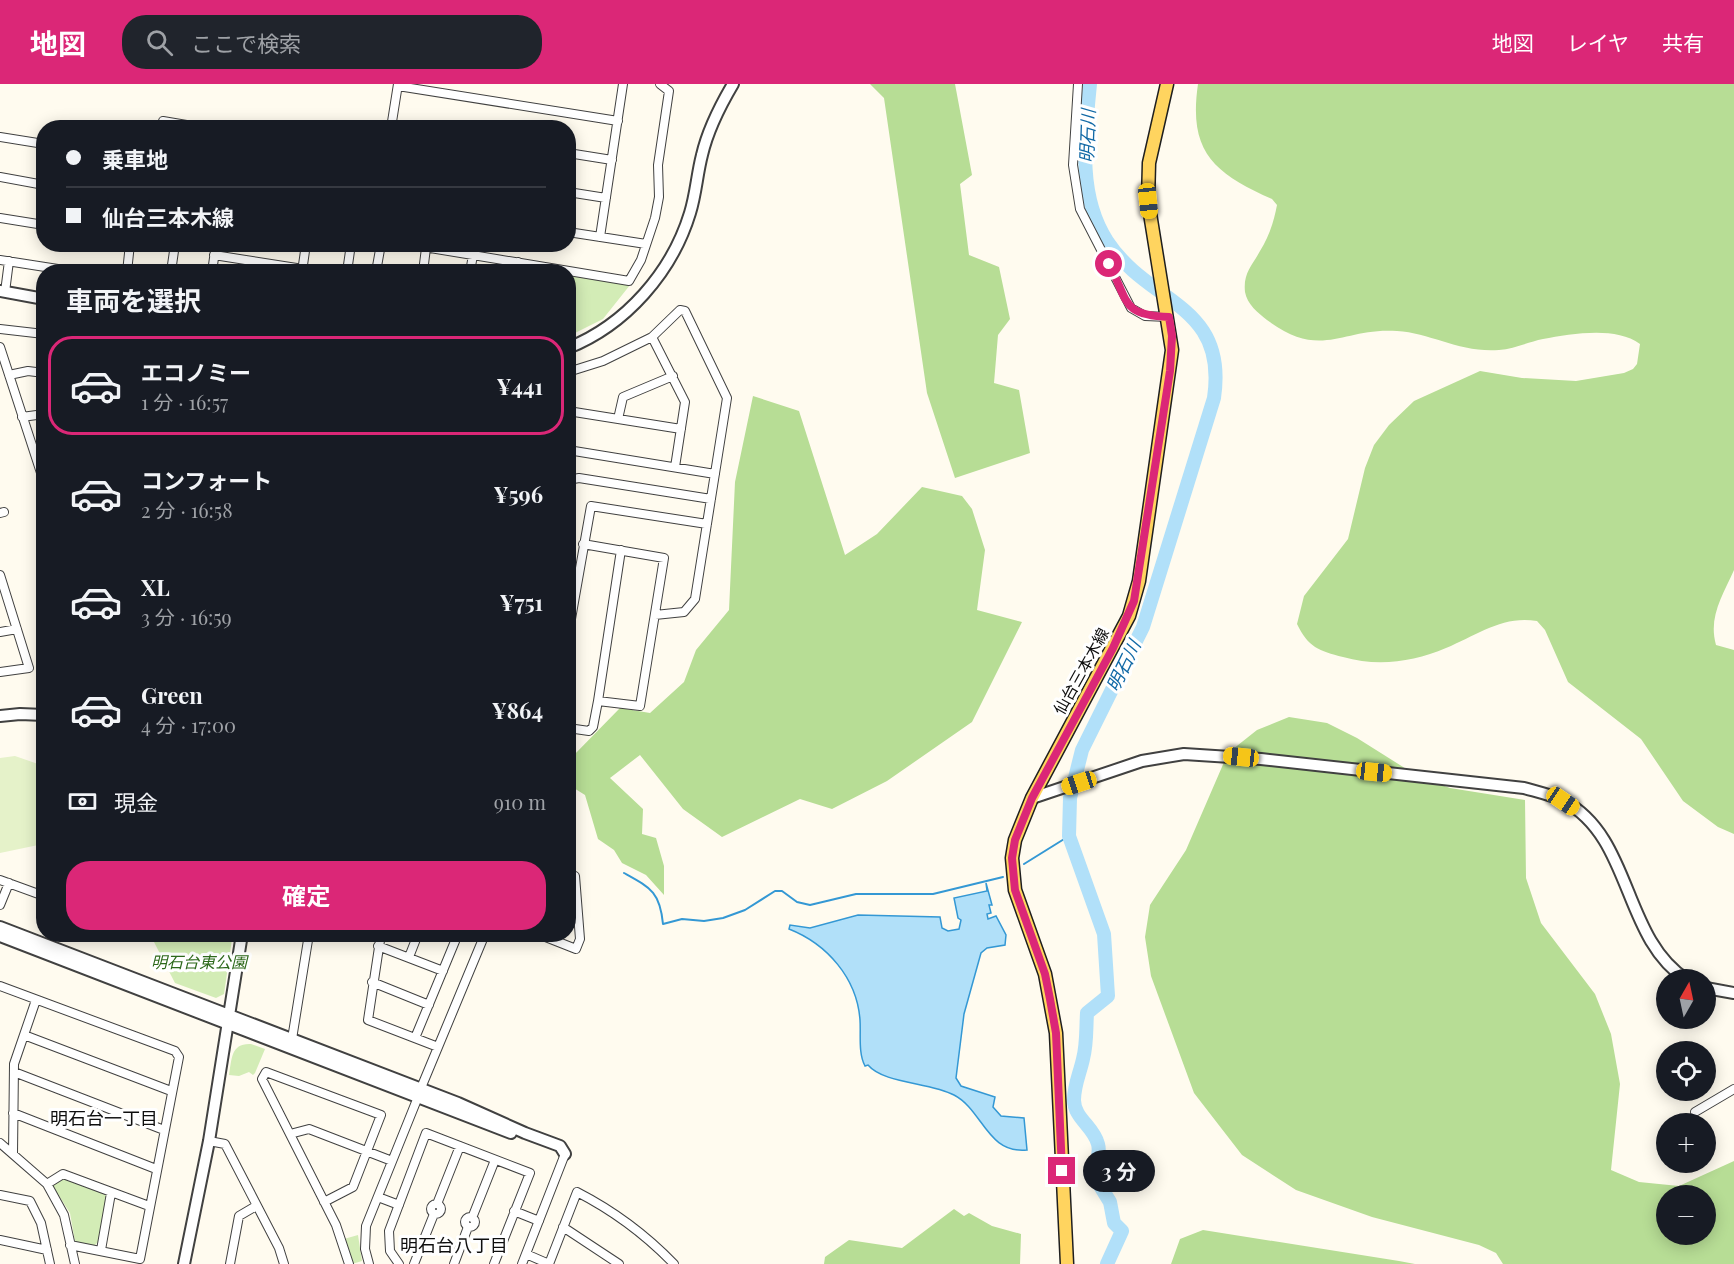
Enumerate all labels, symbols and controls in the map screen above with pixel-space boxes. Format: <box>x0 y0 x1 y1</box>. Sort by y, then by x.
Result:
search box <box>122 15 542 69</box>
text: 地図 <box>30 24 86 61</box>
icon: search <box>143 26 176 59</box>
text: ここで検索 <box>191 28 301 58</box>
text: 地図 <box>1492 28 1534 56</box>
text: レイヤ <box>1567 28 1629 56</box>
text: 共有 <box>1662 28 1704 56</box>
water label: 明石川 <box>1074 107 1100 163</box>
text: 乗車地 <box>102 144 168 174</box>
car <box>1137 182 1159 220</box>
text: 仙台三本木線 <box>102 202 234 232</box>
route start <box>1095 250 1122 277</box>
text: 車両を選択 <box>66 282 201 318</box>
text: エコノミー <box>141 357 251 387</box>
icon: car <box>69 359 123 413</box>
text: ¥441 <box>496 371 543 401</box>
text: 1 分 · 16:57 <box>141 388 228 415</box>
text: コンフォート <box>141 465 272 495</box>
icon: car <box>69 467 123 521</box>
text: ¥596 <box>493 479 543 509</box>
text: 2 分 · 16:58 <box>141 496 233 523</box>
text: XL <box>141 572 170 602</box>
icon: car <box>69 575 123 629</box>
text: ¥751 <box>500 587 543 617</box>
text: 3 分 · 16:59 <box>141 603 232 630</box>
street label: 仙台三本木線 <box>1048 624 1113 718</box>
water label: 明石川 <box>1100 634 1147 695</box>
text: Green <box>141 680 203 710</box>
icon: car <box>69 683 123 737</box>
text: ¥864 <box>492 695 543 725</box>
text: 4 分 · 17:00 <box>141 711 236 738</box>
car <box>1222 746 1260 768</box>
car <box>1355 761 1393 783</box>
car <box>1059 769 1099 797</box>
car <box>1543 783 1583 819</box>
icon: cash <box>66 785 99 818</box>
text: 現金 <box>114 787 158 817</box>
text: 910 m <box>494 788 546 815</box>
button: 確定 <box>66 861 546 930</box>
park label: 明石台東公園 <box>151 951 249 972</box>
north arrow <box>1656 969 1716 1029</box>
map controls <box>1656 969 1716 1245</box>
button: locate <box>1656 1041 1716 1101</box>
district label: 明石台一丁目 <box>50 1106 158 1130</box>
button: + <box>1656 1113 1716 1173</box>
callout: 3 分 <box>1083 1150 1155 1192</box>
route end <box>1048 1157 1075 1184</box>
text: 3 分 <box>1102 1157 1136 1184</box>
button: − <box>1656 1185 1716 1245</box>
district label: 明石台八丁目 <box>400 1233 508 1257</box>

